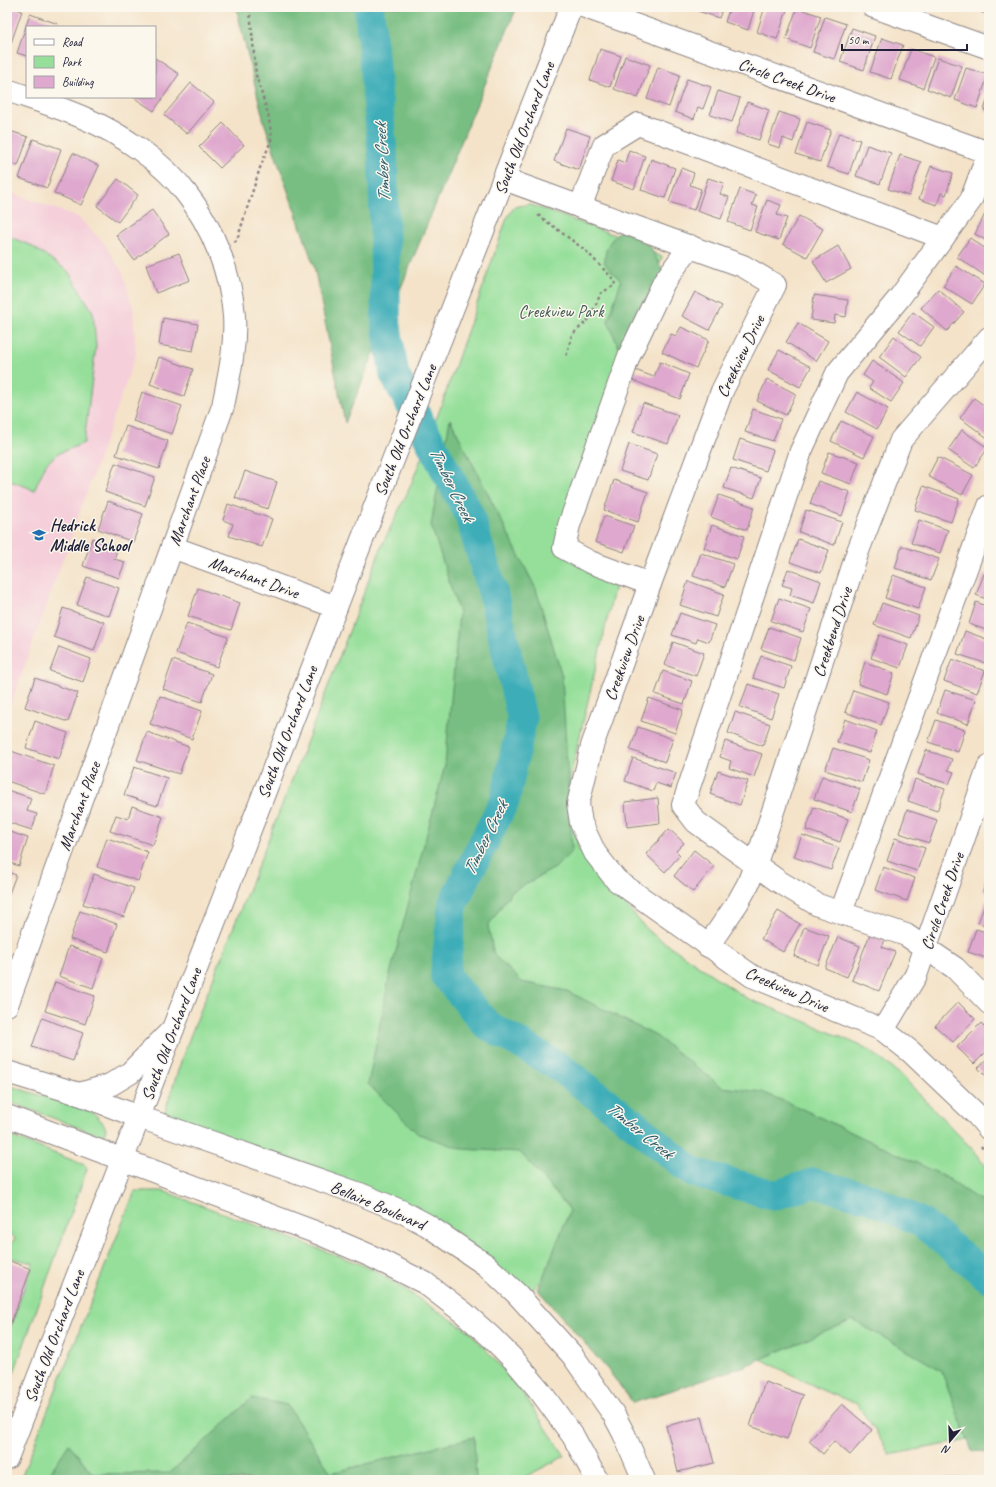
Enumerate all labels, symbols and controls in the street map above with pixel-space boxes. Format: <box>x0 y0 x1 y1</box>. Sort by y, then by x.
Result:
legend <box>26 26 156 98</box>
scale bar <box>842 26 967 52</box>
text: 50 m <box>848 32 870 48</box>
text: Road <box>62 34 84 50</box>
street label: Circle Creek Drive <box>736 53 840 108</box>
text: Park <box>62 54 83 70</box>
street label: South Old Orchard Lane <box>490 58 560 197</box>
text: Building <box>62 74 94 90</box>
water label: Timber Creek <box>369 119 395 203</box>
park label: Creekview Park <box>519 301 605 322</box>
street label: Creekview Drive <box>712 310 770 401</box>
street label: South Old Orchard Lane <box>369 360 442 499</box>
water label: Timber Creek <box>425 443 481 528</box>
street label: Marchant Place <box>164 453 216 548</box>
place label: Hedrick Middle School <box>50 515 133 556</box>
school or university icon: Hedrick Middle School <box>31 527 47 543</box>
street label: Marchant Drive <box>206 552 303 604</box>
street label: Creekbend Drive <box>808 583 857 680</box>
street label: Creekview Drive <box>599 611 650 704</box>
street label: South Old Orchard Lane <box>253 662 323 801</box>
street label: Marchant Place <box>54 758 106 853</box>
water label: Timber Creek <box>458 794 514 879</box>
street label: Circle Creek Drive <box>916 848 969 953</box>
street label: Creekview Drive <box>742 962 833 1018</box>
street label: South Old Orchard Lane <box>137 964 207 1103</box>
water label: Timber Creek <box>602 1096 680 1166</box>
street label: Bellaire Boulevard <box>327 1176 430 1236</box>
street label: South Old Orchard Lane <box>20 1266 90 1405</box>
north arrow <box>930 1421 970 1461</box>
text: N <box>939 1442 952 1458</box>

